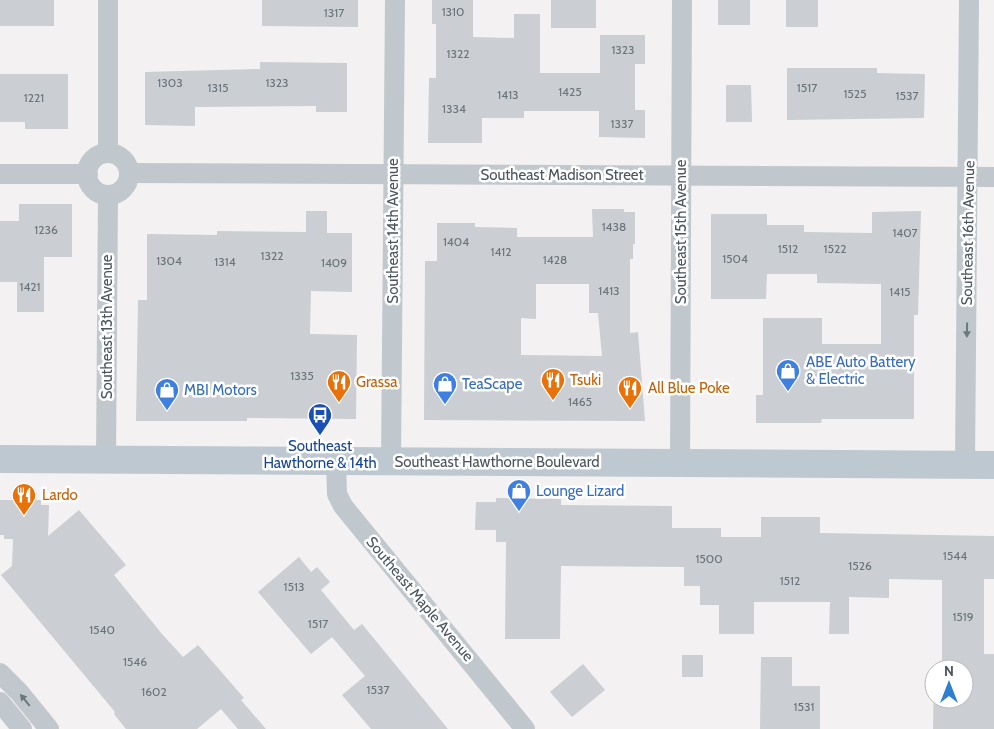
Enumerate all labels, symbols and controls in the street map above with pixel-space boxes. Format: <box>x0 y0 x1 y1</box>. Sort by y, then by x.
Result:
house number: 1310 <box>442 4 464 19</box>
house number: 1317 <box>324 5 344 20</box>
house number: 1323 <box>611 42 635 57</box>
house number: 1322 <box>447 46 469 61</box>
house number: 1303 <box>157 75 183 90</box>
house number: 1323 <box>265 75 289 90</box>
house number: 1315 <box>208 80 228 95</box>
house number: 1517 <box>797 80 817 95</box>
house number: 1425 <box>558 84 582 99</box>
house number: 1525 <box>843 86 867 101</box>
house number: 1413 <box>497 87 519 102</box>
house number: 1537 <box>896 88 918 103</box>
house number: 1221 <box>24 90 44 105</box>
house number: 1334 <box>442 101 466 116</box>
house number: 1337 <box>611 116 633 131</box>
street label: Southeast 14th Avenue <box>384 158 402 304</box>
street label: Southeast 15th Avenue <box>672 159 690 304</box>
street label: Southeast 16th Avenue <box>958 160 978 306</box>
street label: Southeast Madison Street <box>480 166 644 184</box>
house number: 1438 <box>602 219 626 234</box>
house number: 1236 <box>34 222 58 237</box>
house number: 1407 <box>892 225 918 240</box>
house number: 1404 <box>443 234 469 249</box>
house number: 1512 <box>778 241 798 256</box>
house number: 1522 <box>824 241 846 256</box>
house number: 1412 <box>490 244 512 259</box>
house number: 1322 <box>261 248 283 263</box>
house number: 1504 <box>722 251 748 266</box>
house number: 1428 <box>543 252 567 267</box>
house number: 1304 <box>156 253 182 268</box>
street label: Southeast 13th Avenue <box>98 254 116 399</box>
house number: 1314 <box>214 254 236 269</box>
house number: 1409 <box>321 255 347 270</box>
house number: 1421 <box>19 279 41 294</box>
house number: 1413 <box>598 283 620 298</box>
house number: 1415 <box>889 284 911 299</box>
one-way arrow <box>963 322 971 338</box>
place label: ABE Auto Battery & Electric <box>806 353 916 388</box>
shop icon: ABE Auto Battery & Electric <box>775 358 801 392</box>
restaurant icon: Tsuki <box>540 367 566 401</box>
house number: 1335 <box>290 368 314 383</box>
restaurant icon: Grassa <box>326 369 352 403</box>
shop icon: TeaScape <box>432 371 458 405</box>
place label: Tsuki <box>570 371 601 389</box>
place label: Grassa <box>356 373 398 391</box>
place label: TeaScape <box>462 375 523 393</box>
restaurant icon: All Blue Poke <box>617 375 643 409</box>
shop icon: MBI Motors <box>154 377 180 411</box>
place label: All Blue Poke <box>648 379 730 397</box>
place label: MBI Motors <box>184 381 257 399</box>
house number: 1465 <box>568 394 592 409</box>
bus stop icon: Southeast Hawthorne & 14th <box>307 402 333 436</box>
place label: Southeast Hawthorne & 14th <box>263 437 377 472</box>
street label: Southeast Hawthorne Boulevard <box>394 453 600 471</box>
shop icon: Lounge Lizard <box>506 478 532 512</box>
restaurant icon: Lardo <box>11 482 37 516</box>
place label: Lounge Lizard <box>536 482 624 500</box>
place label: Lardo <box>42 486 78 504</box>
street label: Southeast Maple Avenue <box>363 533 478 665</box>
house number: 1544 <box>943 548 967 563</box>
house number: 1500 <box>695 551 723 566</box>
house number: 1526 <box>848 558 872 573</box>
house number: 1512 <box>780 573 800 588</box>
house number: 1513 <box>284 579 304 594</box>
house number: 1519 <box>952 609 974 624</box>
house number: 1517 <box>308 616 328 631</box>
house number: 1540 <box>89 622 115 637</box>
house number: 1546 <box>123 654 147 669</box>
north arrow <box>924 659 974 709</box>
text: N <box>944 662 954 680</box>
house number: 1537 <box>367 682 389 697</box>
house number: 1602 <box>141 684 167 699</box>
one-way arrow <box>20 694 31 707</box>
house number: 1531 <box>794 699 814 714</box>

